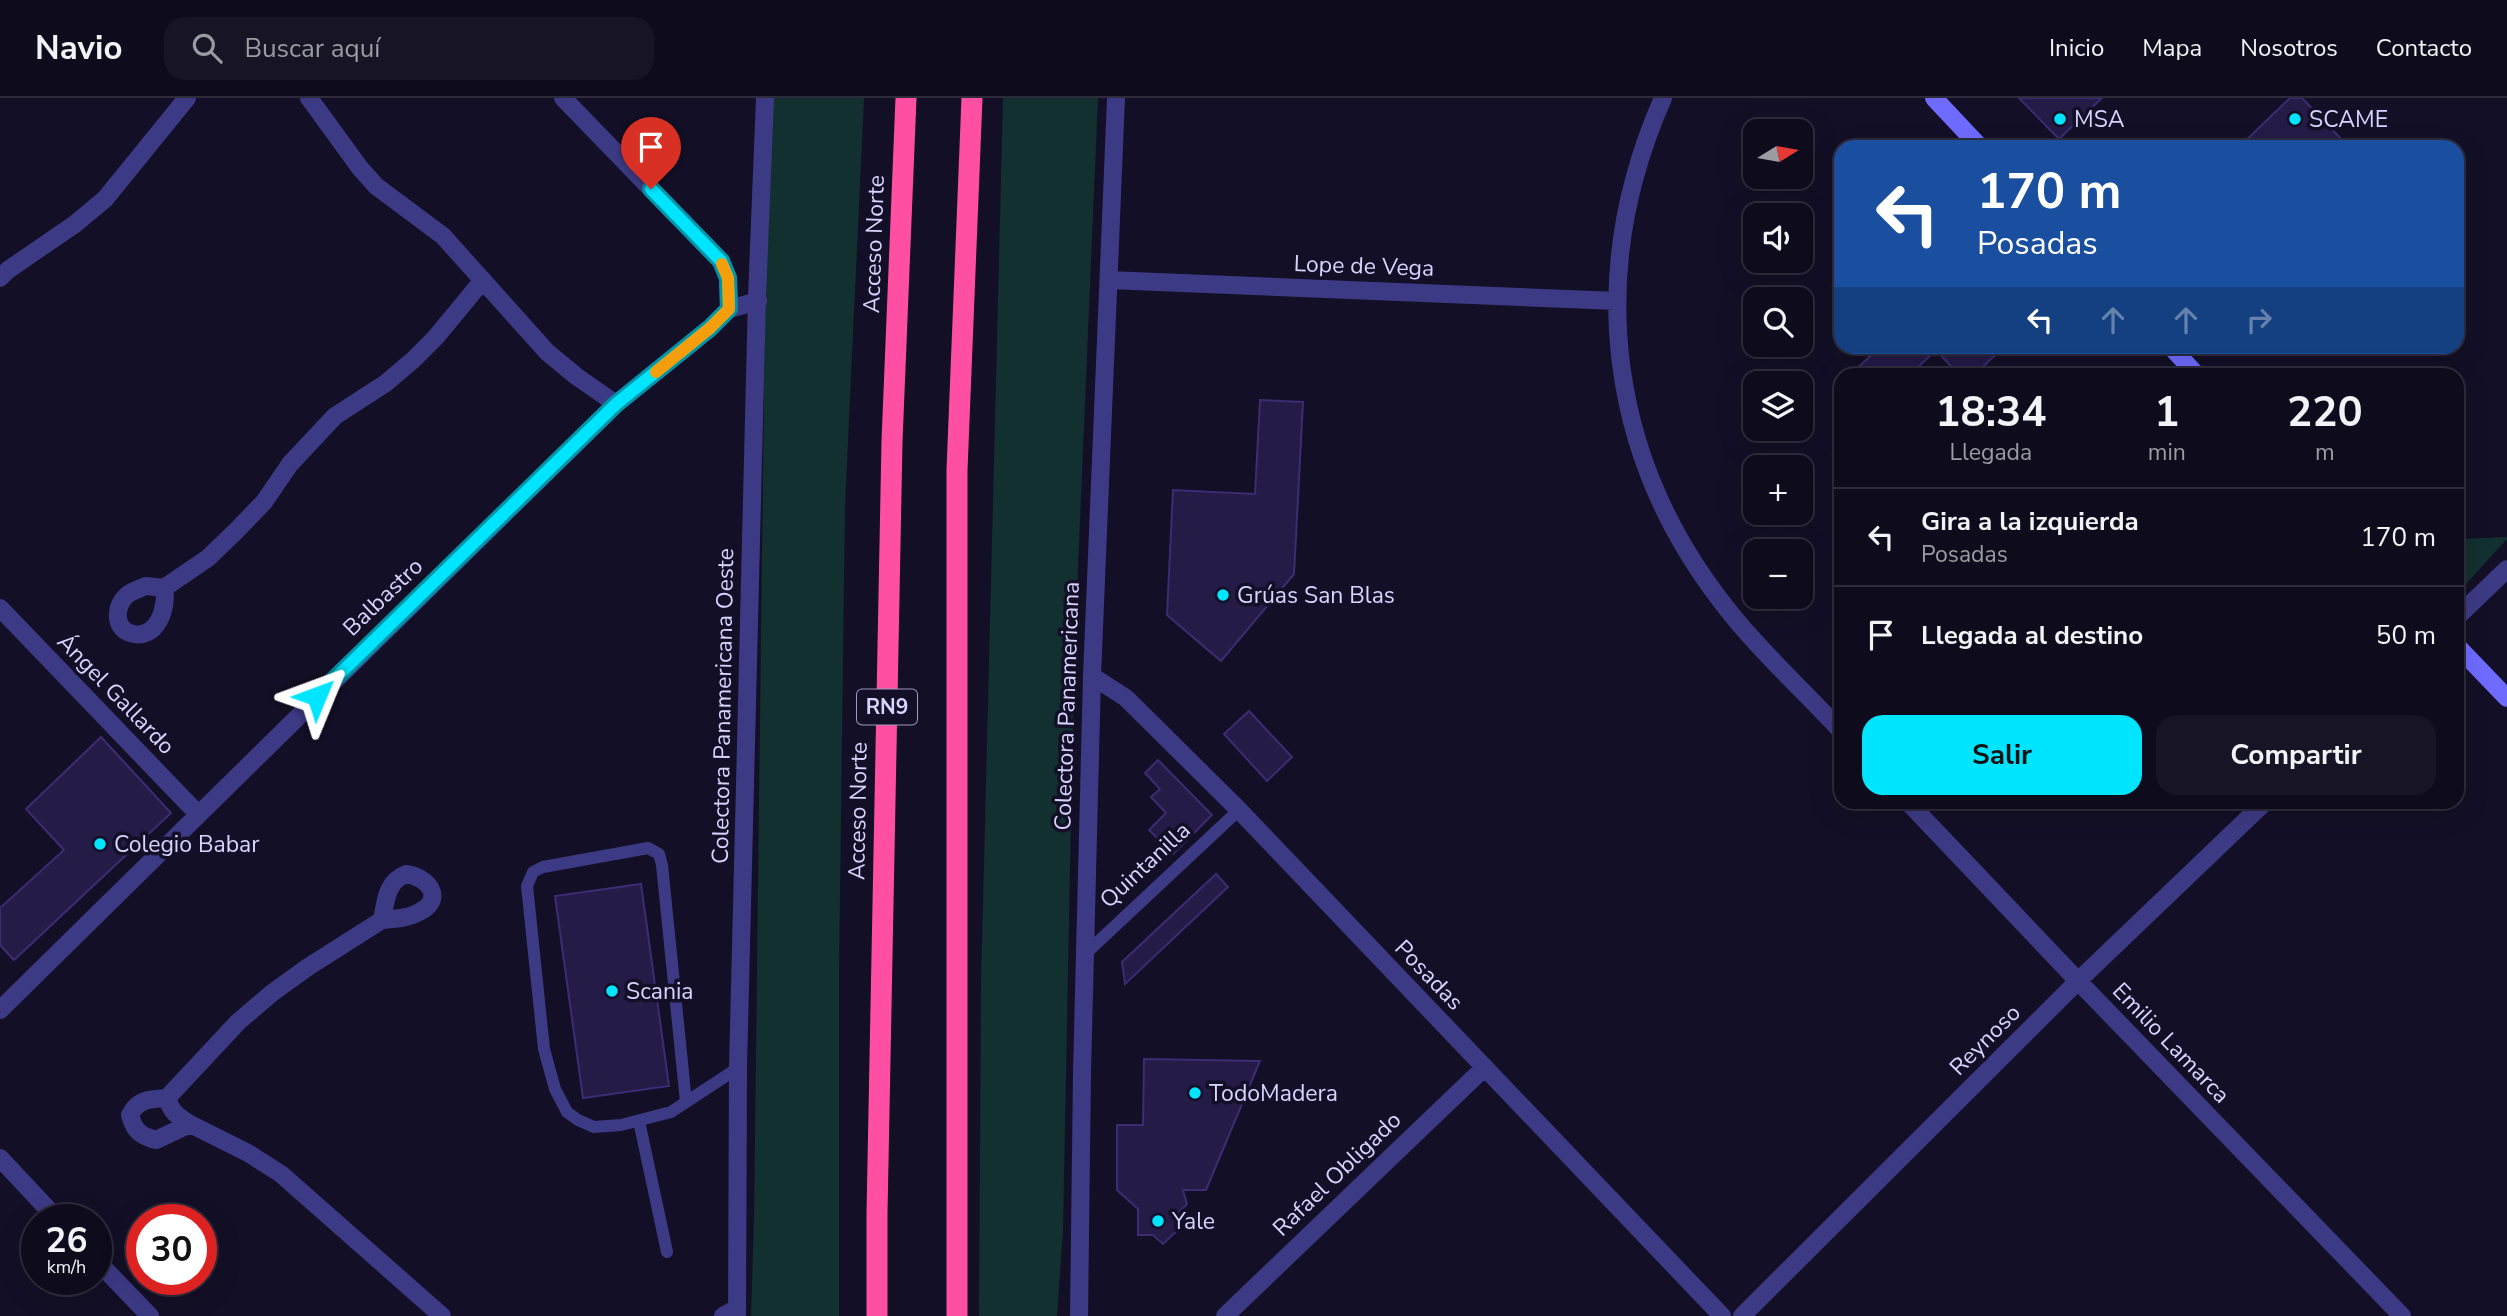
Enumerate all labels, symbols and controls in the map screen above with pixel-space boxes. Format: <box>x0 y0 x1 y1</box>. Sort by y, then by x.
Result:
search box <box>164 17 654 80</box>
text: Navio <box>35 26 122 71</box>
icon: search <box>188 29 226 67</box>
text: Buscar aquí <box>244 31 380 66</box>
text: Inicio <box>2049 32 2104 64</box>
text: Mapa <box>2142 32 2202 64</box>
text: Nosotros <box>2240 32 2338 64</box>
text: Contacto <box>2376 32 2472 64</box>
place label: MSA <box>2074 104 2125 135</box>
place label: SCAME <box>2309 104 2388 135</box>
marker: MSA <box>2052 111 2068 127</box>
marker: SCAME <box>2287 111 2303 127</box>
pin <box>621 117 681 189</box>
north arrow <box>1743 119 1813 189</box>
map controls <box>1743 119 1813 609</box>
icon: arrive <box>632 128 670 166</box>
text: 170 m <box>1977 158 2121 225</box>
icon: left <box>1862 168 1953 259</box>
street label: Acceso Norte <box>856 174 892 314</box>
button: sound <box>1743 203 1813 273</box>
text: Posadas <box>1977 222 2098 265</box>
street label: Lope de Vega <box>1293 248 1435 284</box>
button: search <box>1743 287 1813 357</box>
icon: left <box>2021 301 2059 339</box>
icon: ahead <box>2094 301 2132 339</box>
icon: ahead <box>2167 301 2205 339</box>
icon: right <box>2240 301 2278 339</box>
button: layers <box>1743 371 1813 441</box>
text: 18:34 <box>1935 384 2046 441</box>
text: 1 <box>2154 384 2179 441</box>
text: 220 <box>2287 384 2363 441</box>
text: Llegada <box>1950 437 2032 468</box>
text: min <box>2148 437 2186 468</box>
text: m <box>2315 437 2335 468</box>
button: + <box>1743 455 1813 525</box>
text: Gira a la izquierda <box>1921 504 2139 539</box>
icon: left <box>1862 518 1900 556</box>
text: 170 m <box>2360 520 2436 555</box>
button: − <box>1743 539 1813 609</box>
text: Posadas <box>1921 539 2008 570</box>
street label: Colectora Panamericana Oeste <box>705 548 741 864</box>
street label: Balbastro <box>336 551 430 643</box>
place label: Grúas San Blas <box>1237 580 1395 611</box>
street label: Colectora Panamericana <box>1047 581 1087 831</box>
marker: Grúas San Blas <box>1215 587 1231 603</box>
icon: arrive <box>1862 616 1900 654</box>
text: Llegada al destino <box>1921 618 2143 653</box>
text: 50 m <box>2376 618 2436 653</box>
street label: Ángel Gallardo <box>50 627 182 761</box>
position arrow <box>280 659 354 733</box>
road number: RN9 <box>857 690 917 724</box>
button: Salir <box>1862 715 2142 795</box>
button: Compartir <box>2156 715 2436 795</box>
street label: Acceso Norte <box>841 742 875 880</box>
street label: Quintanilla <box>1093 815 1197 915</box>
place label: Colegio Babar <box>114 829 260 860</box>
marker: Colegio Babar <box>92 836 108 852</box>
street label: Posadas <box>1388 933 1470 1017</box>
place label: Scania <box>626 976 693 1007</box>
street label: Emilio Lamarca <box>2105 976 2237 1110</box>
marker: Scania <box>604 983 620 999</box>
street label: Reynoso <box>1943 998 2027 1082</box>
place label: TodoMadera <box>1209 1078 1338 1109</box>
marker: TodoMadera <box>1187 1085 1203 1101</box>
street label: Rafael Obligado <box>1266 1105 1408 1243</box>
speed limit sign: 30 <box>126 1204 217 1295</box>
place label: Yale <box>1171 1206 1215 1237</box>
marker: Yale <box>1150 1213 1166 1229</box>
text: 26 <box>45 1217 88 1264</box>
text: km/h <box>47 1255 86 1279</box>

